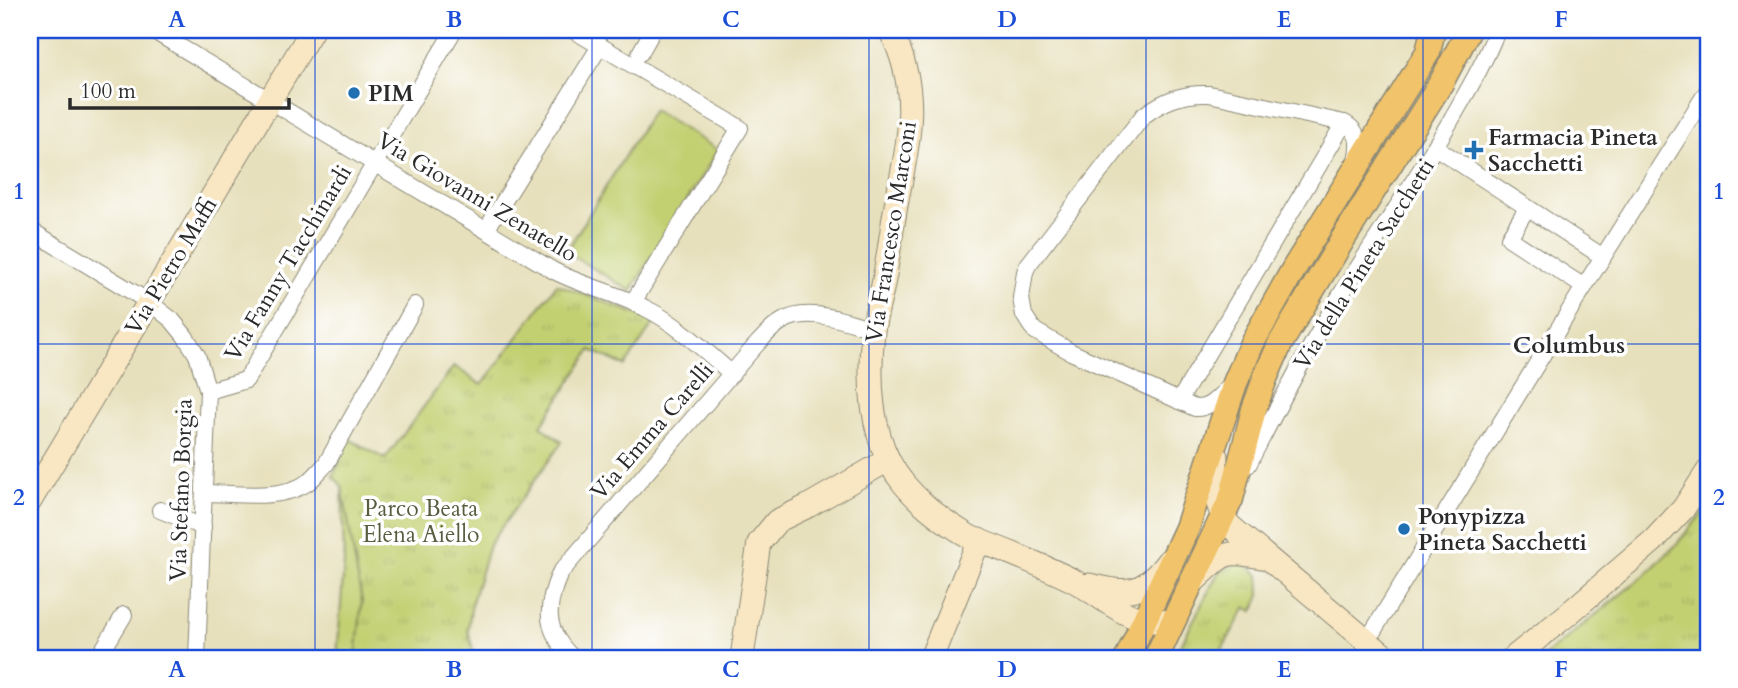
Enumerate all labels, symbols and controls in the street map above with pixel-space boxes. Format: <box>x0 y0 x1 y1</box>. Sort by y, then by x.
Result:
text: A <box>168 4 186 35</box>
text: B <box>446 4 462 35</box>
text: C <box>722 4 740 35</box>
text: D <box>997 4 1017 35</box>
text: E <box>1277 4 1291 35</box>
text: F <box>1554 4 1568 35</box>
scale bar <box>70 66 289 110</box>
text: 100 m <box>80 77 136 106</box>
place label: PIM <box>368 78 414 109</box>
marker: PIM <box>346 85 362 101</box>
street label: Via Francesco Marconi <box>858 119 924 345</box>
place label: Farmacia Pineta Sacchetti <box>1488 122 1658 179</box>
street label: Via Giovanni Zenatello <box>371 125 583 269</box>
marker: Farmacia Pineta Sacchetti <box>1466 142 1482 158</box>
street label: Via della Pineta Sacchetti <box>1286 153 1442 375</box>
street label: Via Fanny Tacchinardi <box>217 159 359 367</box>
text: 1 <box>13 176 25 207</box>
text: 1 <box>1713 176 1725 207</box>
street label: Via Pietro Maffi <box>118 191 224 341</box>
district label: Columbus <box>1513 329 1625 362</box>
street label: Via Emma Carelli <box>583 355 721 507</box>
street label: Via Stefano Borgia <box>162 398 200 582</box>
text: 2 <box>13 482 25 513</box>
text: 2 <box>1713 482 1725 513</box>
park label: Parco Beata Elena Aiello <box>362 493 480 550</box>
place label: Ponypizza Pineta Sacchetti <box>1418 501 1587 558</box>
marker: Ponypizza Pineta Sacchetti <box>1396 521 1412 537</box>
text: A <box>168 654 186 685</box>
text: B <box>446 654 462 685</box>
text: C <box>722 654 740 685</box>
text: D <box>997 654 1017 685</box>
text: E <box>1277 654 1291 685</box>
text: F <box>1554 654 1568 685</box>

